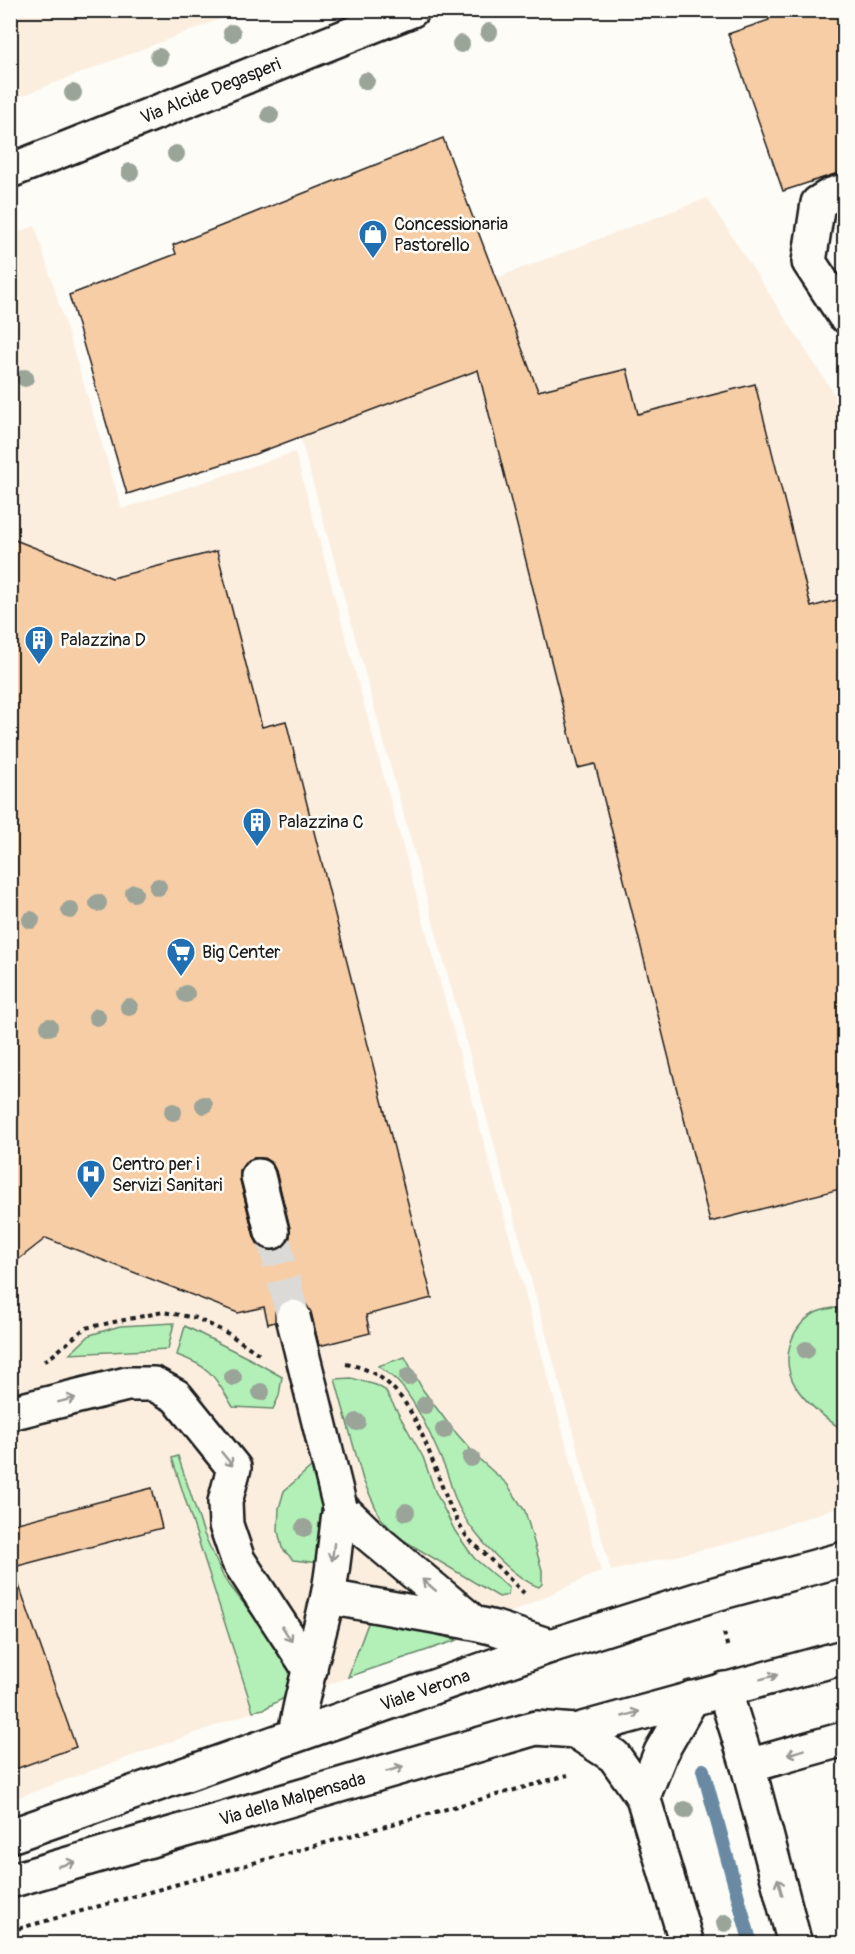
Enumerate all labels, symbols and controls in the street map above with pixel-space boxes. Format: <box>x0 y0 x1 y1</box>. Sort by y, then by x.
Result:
street label: Via Alcide Degasperi <box>137 52 284 129</box>
place label: Concessionaria Pastorello <box>394 213 508 257</box>
shop icon: Concessionaria Pastorello <box>357 218 389 260</box>
building icon: Palazzina D <box>23 624 55 666</box>
place label: Palazzina D <box>60 629 146 652</box>
building icon: Palazzina C <box>241 806 273 848</box>
place label: Palazzina C <box>278 811 364 834</box>
supermarket icon: Big Center <box>165 936 197 978</box>
place label: Big Center <box>202 941 281 964</box>
place label: Centro per i Servizi Sanitari <box>112 1153 223 1197</box>
hospital icon: Centro per i Servizi Sanitari <box>75 1158 107 1200</box>
one-way arrow <box>58 1393 77 1405</box>
one-way arrow <box>221 1451 234 1467</box>
one-way arrow <box>328 1542 339 1562</box>
one-way arrow <box>422 1578 437 1592</box>
one-way arrow <box>281 1625 293 1642</box>
street label: Viale Verona <box>377 1664 473 1716</box>
one-way arrow <box>759 1671 778 1682</box>
one-way arrow <box>621 1708 640 1720</box>
one-way arrow <box>787 1747 806 1758</box>
one-way arrow <box>385 1763 404 1774</box>
street label: Via della Malpensada <box>217 1767 368 1831</box>
one-way arrow <box>57 1858 76 1869</box>
one-way arrow <box>774 1878 785 1897</box>

